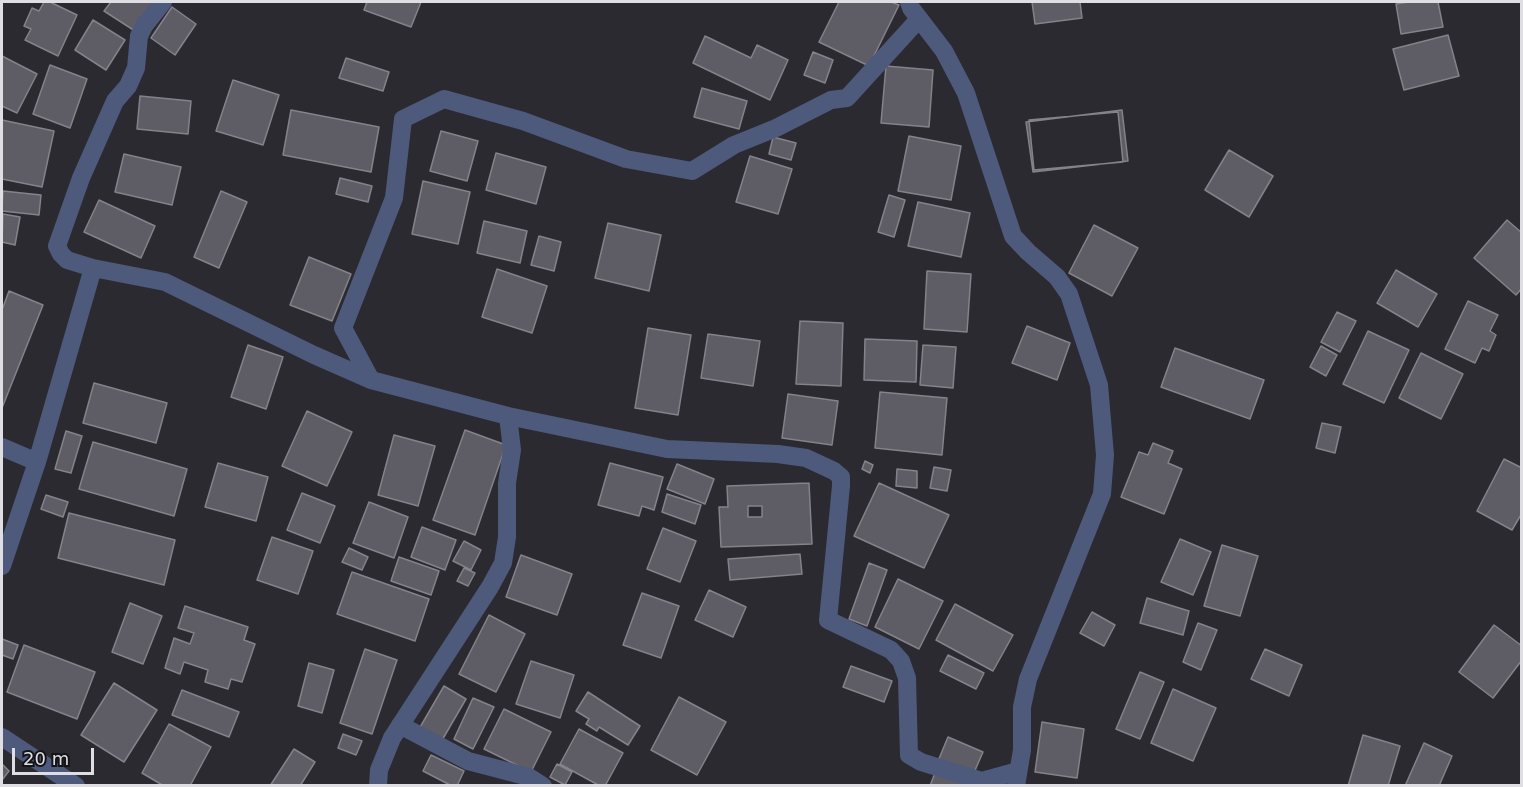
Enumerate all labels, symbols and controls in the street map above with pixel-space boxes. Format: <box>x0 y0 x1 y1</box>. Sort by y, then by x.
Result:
scale bar <box>15 736 98 774</box>
text: 20 m <box>23 748 69 769</box>

